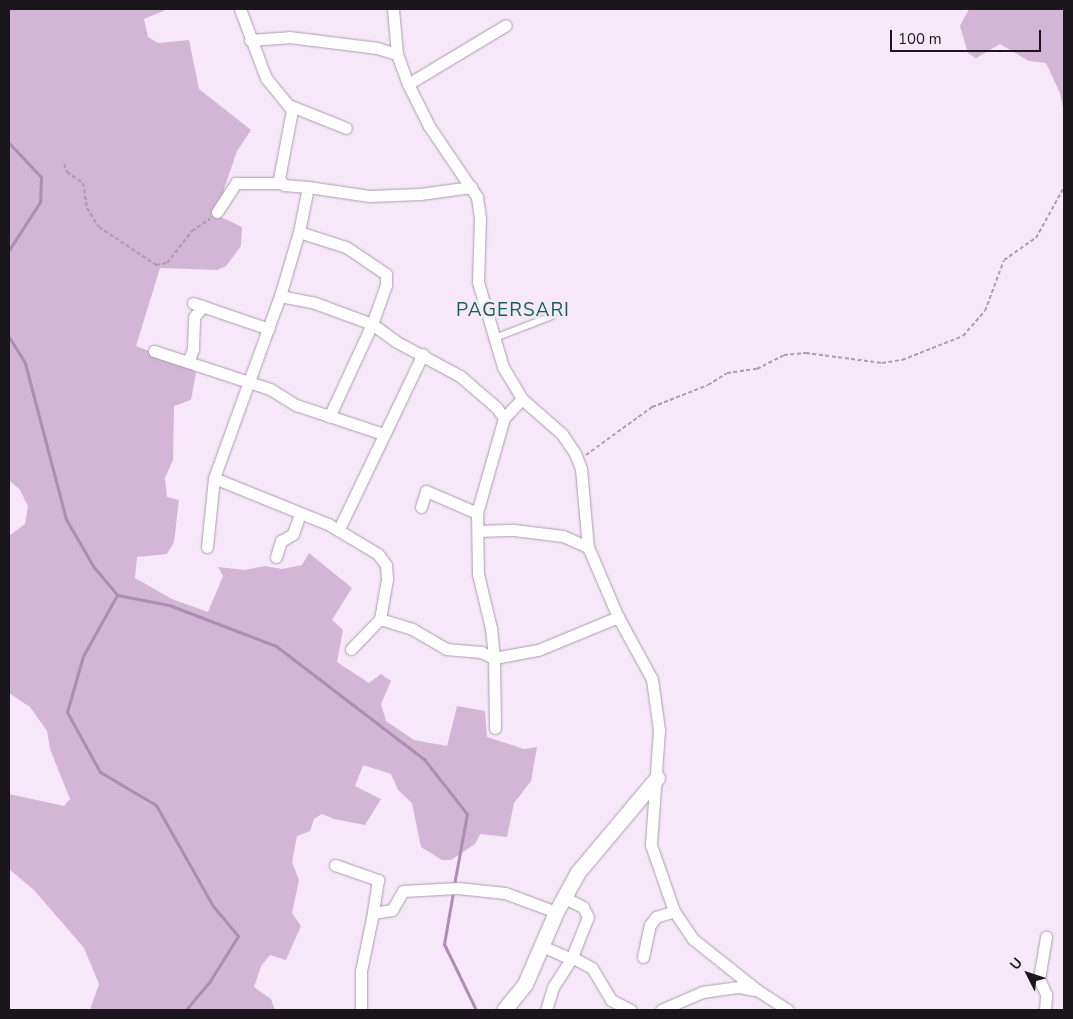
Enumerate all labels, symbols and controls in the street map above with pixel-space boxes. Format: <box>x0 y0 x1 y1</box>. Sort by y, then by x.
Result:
scale bar <box>893 20 1044 52</box>
text: 100 m <box>898 29 942 49</box>
district label: PAGERSARI <box>455 300 571 322</box>
north arrow <box>1003 949 1053 999</box>
text: U <box>1006 954 1027 974</box>

